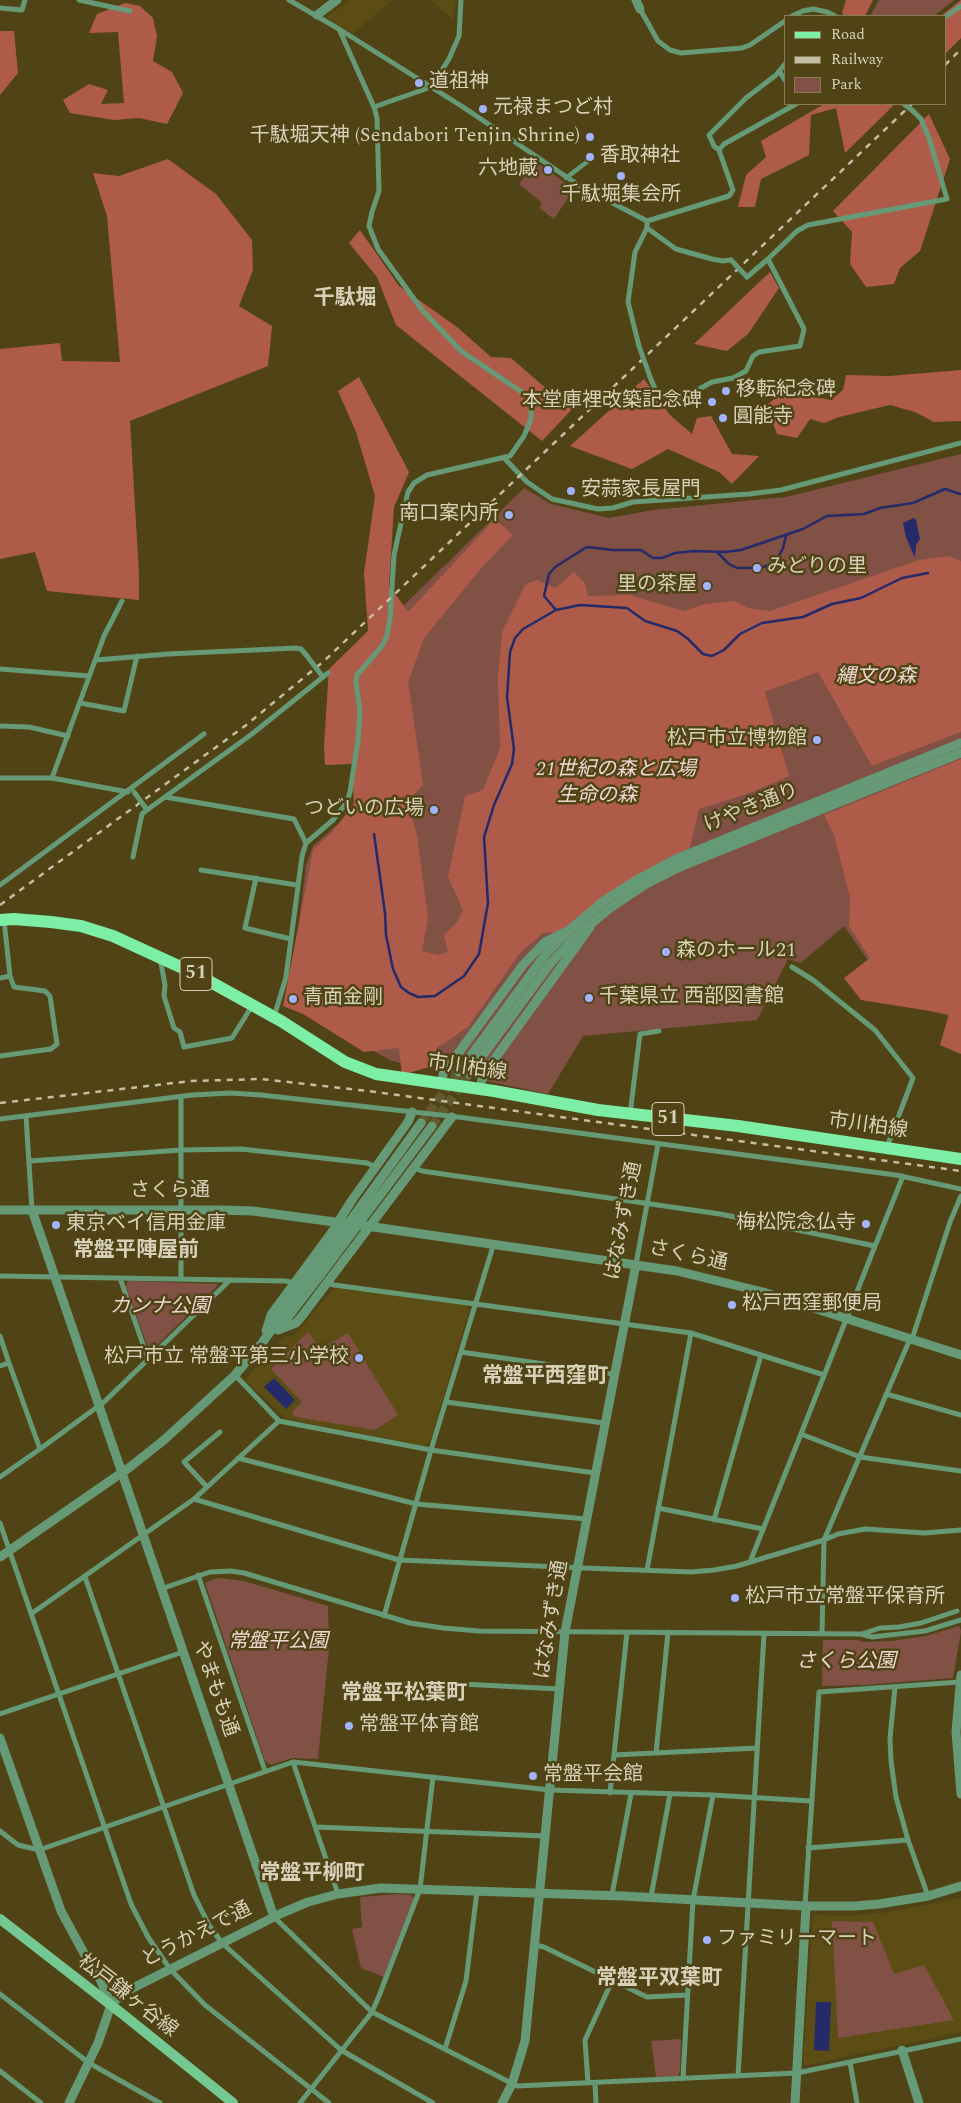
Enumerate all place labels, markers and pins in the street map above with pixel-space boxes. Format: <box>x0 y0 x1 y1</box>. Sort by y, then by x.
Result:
place label: 道祖神 <box>429 71 489 95</box>
marker: 道祖神 <box>413 77 425 89</box>
place label: 元禄まつど村 <box>493 97 613 121</box>
marker: 元禄まつど村 <box>477 103 489 115</box>
place label: 千駄堀天神 (Sendabori Tenjin Shrine) <box>250 125 580 149</box>
marker: 千駄堀天神 (Sendabori Tenjin Shrine) <box>584 131 596 143</box>
place label: 香取神社 <box>600 145 680 169</box>
marker: 香取神社 <box>584 151 596 163</box>
place label: 六地蔵 <box>478 158 538 182</box>
marker: 六地蔵 <box>542 164 554 176</box>
marker: 千駄堀集会所 <box>615 170 627 182</box>
place label: 千駄堀集会所 <box>561 184 681 208</box>
place label: 移転紀念碑 <box>736 379 836 403</box>
marker: 移転紀念碑 <box>720 385 732 397</box>
place label: 本堂庫裡改築記念碑 <box>522 390 702 414</box>
marker: 本堂庫裡改築記念碑 <box>706 396 718 408</box>
place label: 圓能寺 <box>733 406 793 430</box>
marker: 圓能寺 <box>717 412 729 424</box>
place label: 安蒜家長屋門 <box>581 479 701 503</box>
marker: 安蒜家長屋門 <box>565 485 577 497</box>
place label: 南口案内所 <box>399 503 499 527</box>
marker: 南口案内所 <box>503 509 515 521</box>
place label: みどりの里 <box>767 556 867 580</box>
marker: みどりの里 <box>751 562 763 574</box>
place label: 里の茶屋 <box>617 574 697 598</box>
marker: 里の茶屋 <box>701 580 713 592</box>
place label: 松戸市立博物館 <box>667 728 807 752</box>
marker: 松戸市立博物館 <box>811 734 823 746</box>
place label: つどいの広場 <box>304 798 424 822</box>
marker: つどいの広場 <box>428 804 440 816</box>
place label: 森のホール21 <box>676 940 796 964</box>
marker: 森のホール21 <box>660 946 672 958</box>
place label: 千葉県立 西部図書館 <box>599 986 784 1010</box>
place label: 青面金剛 <box>303 987 383 1011</box>
marker: 千葉県立 西部図書館 <box>583 992 595 1004</box>
marker: 青面金剛 <box>287 993 299 1005</box>
place label: 梅松院念仏寺 <box>736 1212 856 1236</box>
place label: 東京ベイ信用金庫 <box>66 1213 226 1237</box>
marker: 梅松院念仏寺 <box>860 1218 872 1230</box>
marker: 東京ベイ信用金庫 <box>50 1219 62 1231</box>
place label: 松戸西窪郵便局 <box>742 1293 882 1317</box>
marker: 松戸西窪郵便局 <box>726 1299 738 1311</box>
place label: 松戸市立 常盤平第三小学校 <box>104 1346 349 1370</box>
marker: 松戸市立 常盤平第三小学校 <box>353 1352 365 1364</box>
place label: 松戸市立常盤平保育所 <box>745 1586 945 1610</box>
marker: 松戸市立常盤平保育所 <box>729 1592 741 1604</box>
place label: 常盤平体育館 <box>359 1714 479 1738</box>
marker: 常盤平体育館 <box>343 1720 355 1732</box>
place label: 常盤平会館 <box>543 1764 643 1788</box>
marker: 常盤平会館 <box>527 1770 539 1782</box>
place label: ファミリーマート <box>717 1928 877 1952</box>
marker: ファミリーマート <box>701 1934 713 1946</box>

